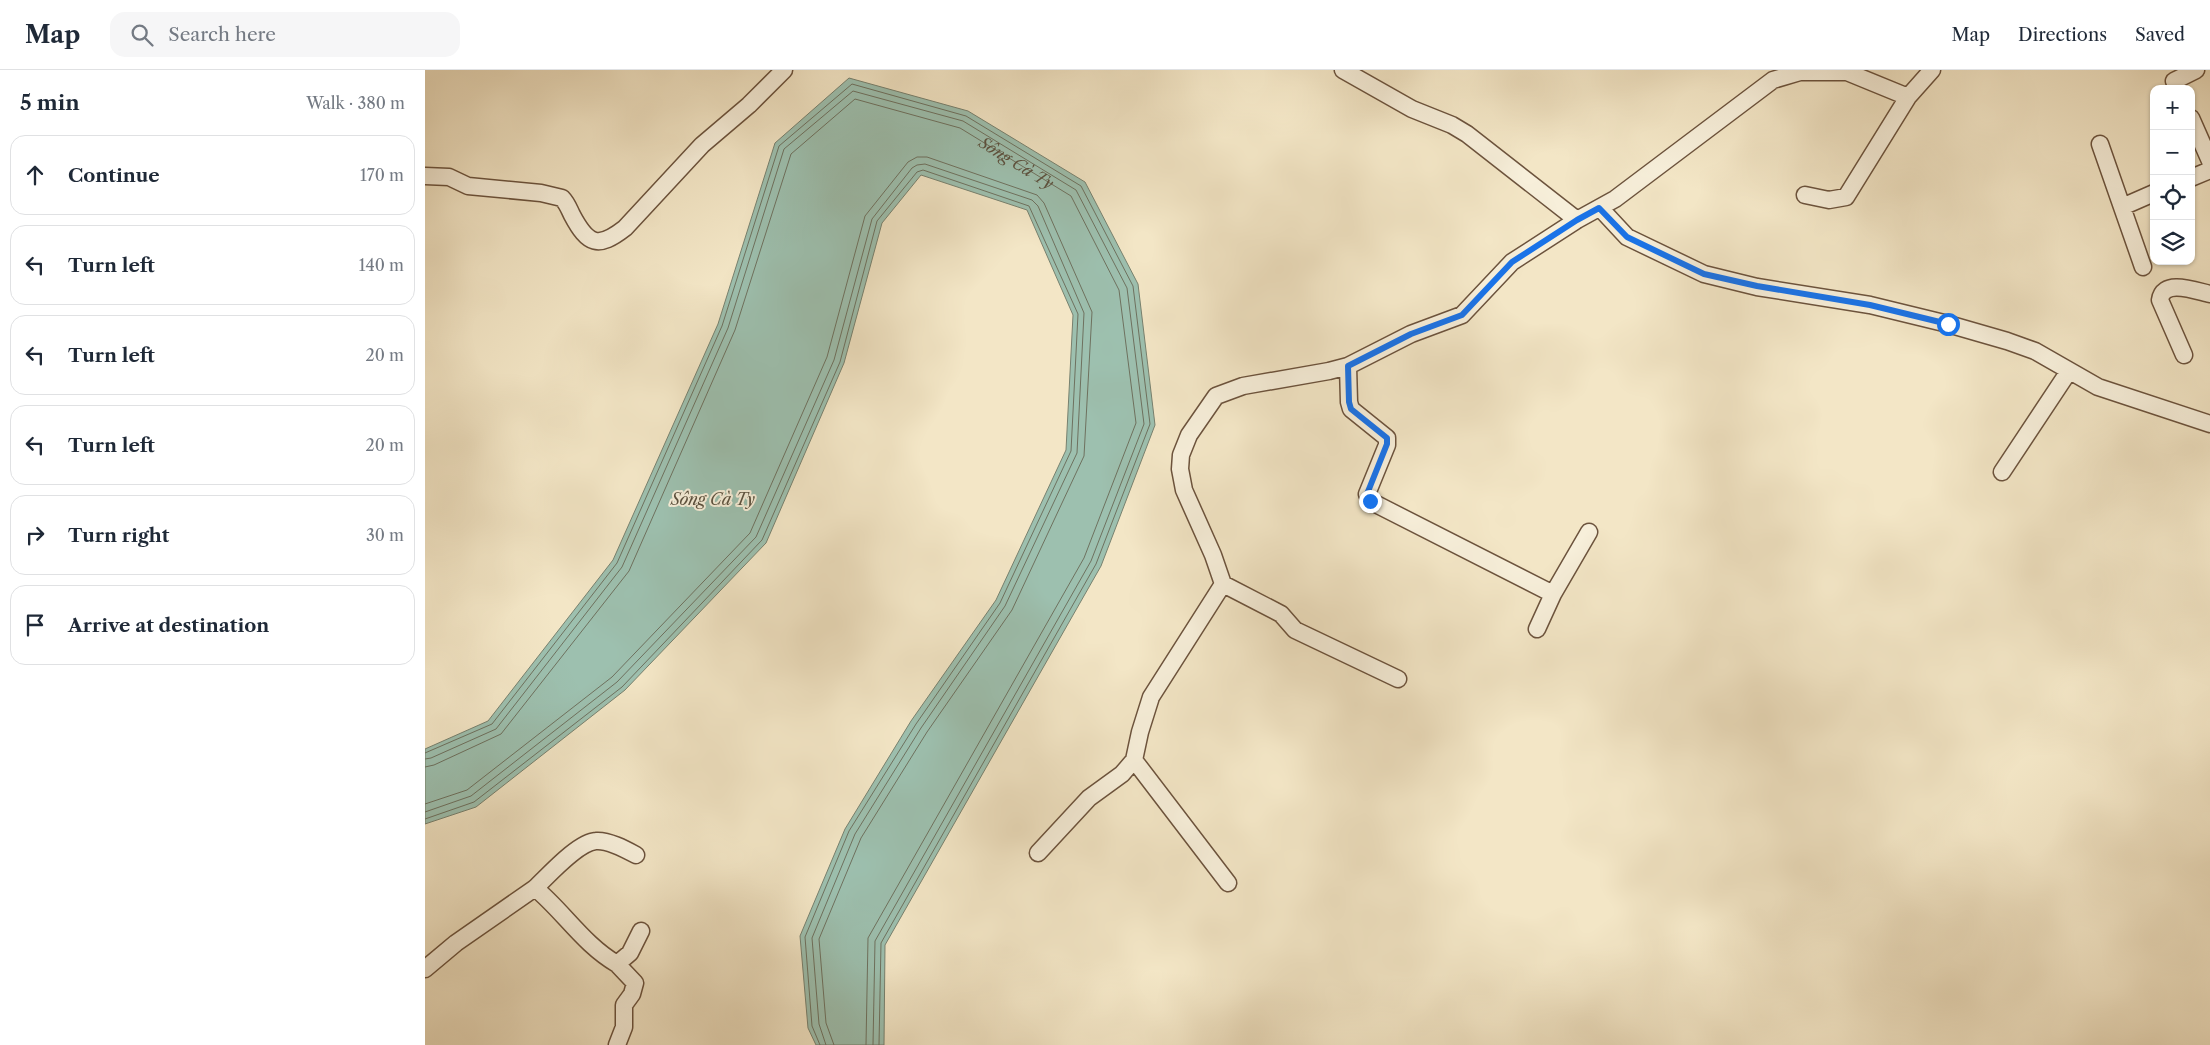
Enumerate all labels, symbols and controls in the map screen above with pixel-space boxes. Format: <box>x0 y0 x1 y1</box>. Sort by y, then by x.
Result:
search box <box>110 12 460 57</box>
text: Map <box>25 20 80 49</box>
icon: search <box>128 21 156 49</box>
text: Search here <box>168 23 276 46</box>
text: Map <box>1951 24 1990 46</box>
text: Directions <box>2018 24 2107 46</box>
text: Saved <box>2135 24 2185 46</box>
map controls <box>2150 85 2195 265</box>
button: + <box>2150 85 2195 130</box>
text: 5 min <box>20 90 80 115</box>
text: Walk · 380 m <box>306 93 405 113</box>
button: − <box>2150 130 2195 175</box>
water label: Sông Cà Ty <box>975 132 1058 193</box>
icon: ahead <box>21 161 49 189</box>
text: Continue <box>68 164 160 187</box>
text: 170 m <box>360 165 404 185</box>
button: locate <box>2150 175 2195 220</box>
button: layers <box>2150 220 2195 265</box>
icon: left <box>21 251 49 279</box>
text: Turn left <box>68 254 155 277</box>
text: 140 m <box>359 255 404 275</box>
route start <box>1937 313 1960 336</box>
icon: left <box>21 341 49 369</box>
text: Turn left <box>68 344 155 367</box>
text: 20 m <box>365 345 404 365</box>
icon: left <box>21 431 49 459</box>
text: Turn left <box>68 434 155 457</box>
text: 20 m <box>365 435 404 455</box>
water label: Sông Cà Ty <box>670 489 755 509</box>
route end <box>1359 490 1382 513</box>
icon: right <box>21 521 49 549</box>
text: Turn right <box>68 524 169 547</box>
text: 30 m <box>366 525 404 545</box>
icon: arrive <box>21 611 49 639</box>
text: Arrive at destination <box>68 614 269 637</box>

